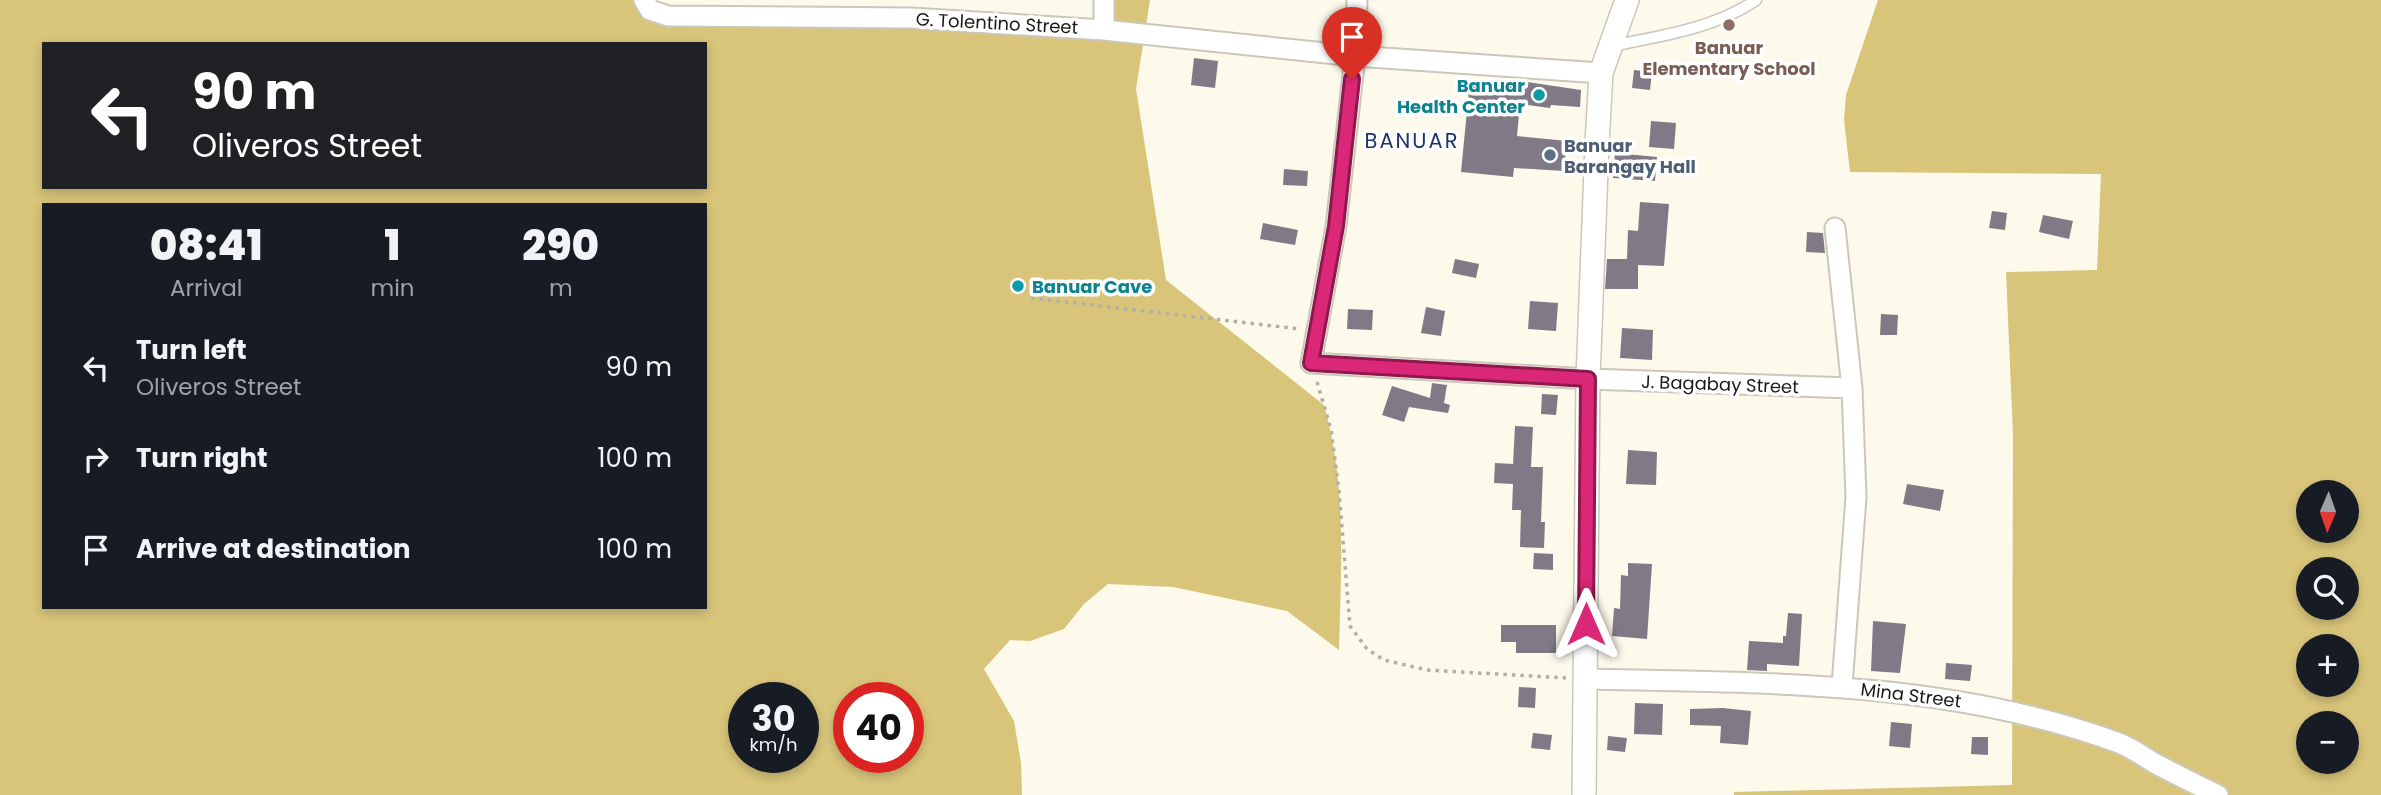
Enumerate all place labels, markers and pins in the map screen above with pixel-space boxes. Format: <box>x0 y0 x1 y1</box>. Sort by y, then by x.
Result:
pin <box>1322 7 1382 79</box>
marker: Banuar Elementary School <box>1721 17 1737 33</box>
place label: Banuar Elementary School <box>1642 35 1816 81</box>
place label: Banuar Health Center <box>1397 73 1525 119</box>
marker: Banuar Health Center <box>1531 87 1547 103</box>
place label: Banuar Barangay Hall <box>1564 133 1696 179</box>
marker: Banuar Barangay Hall <box>1542 147 1558 163</box>
place label: Banuar Cave <box>1032 274 1152 299</box>
marker: Banuar Cave <box>1010 278 1026 294</box>

